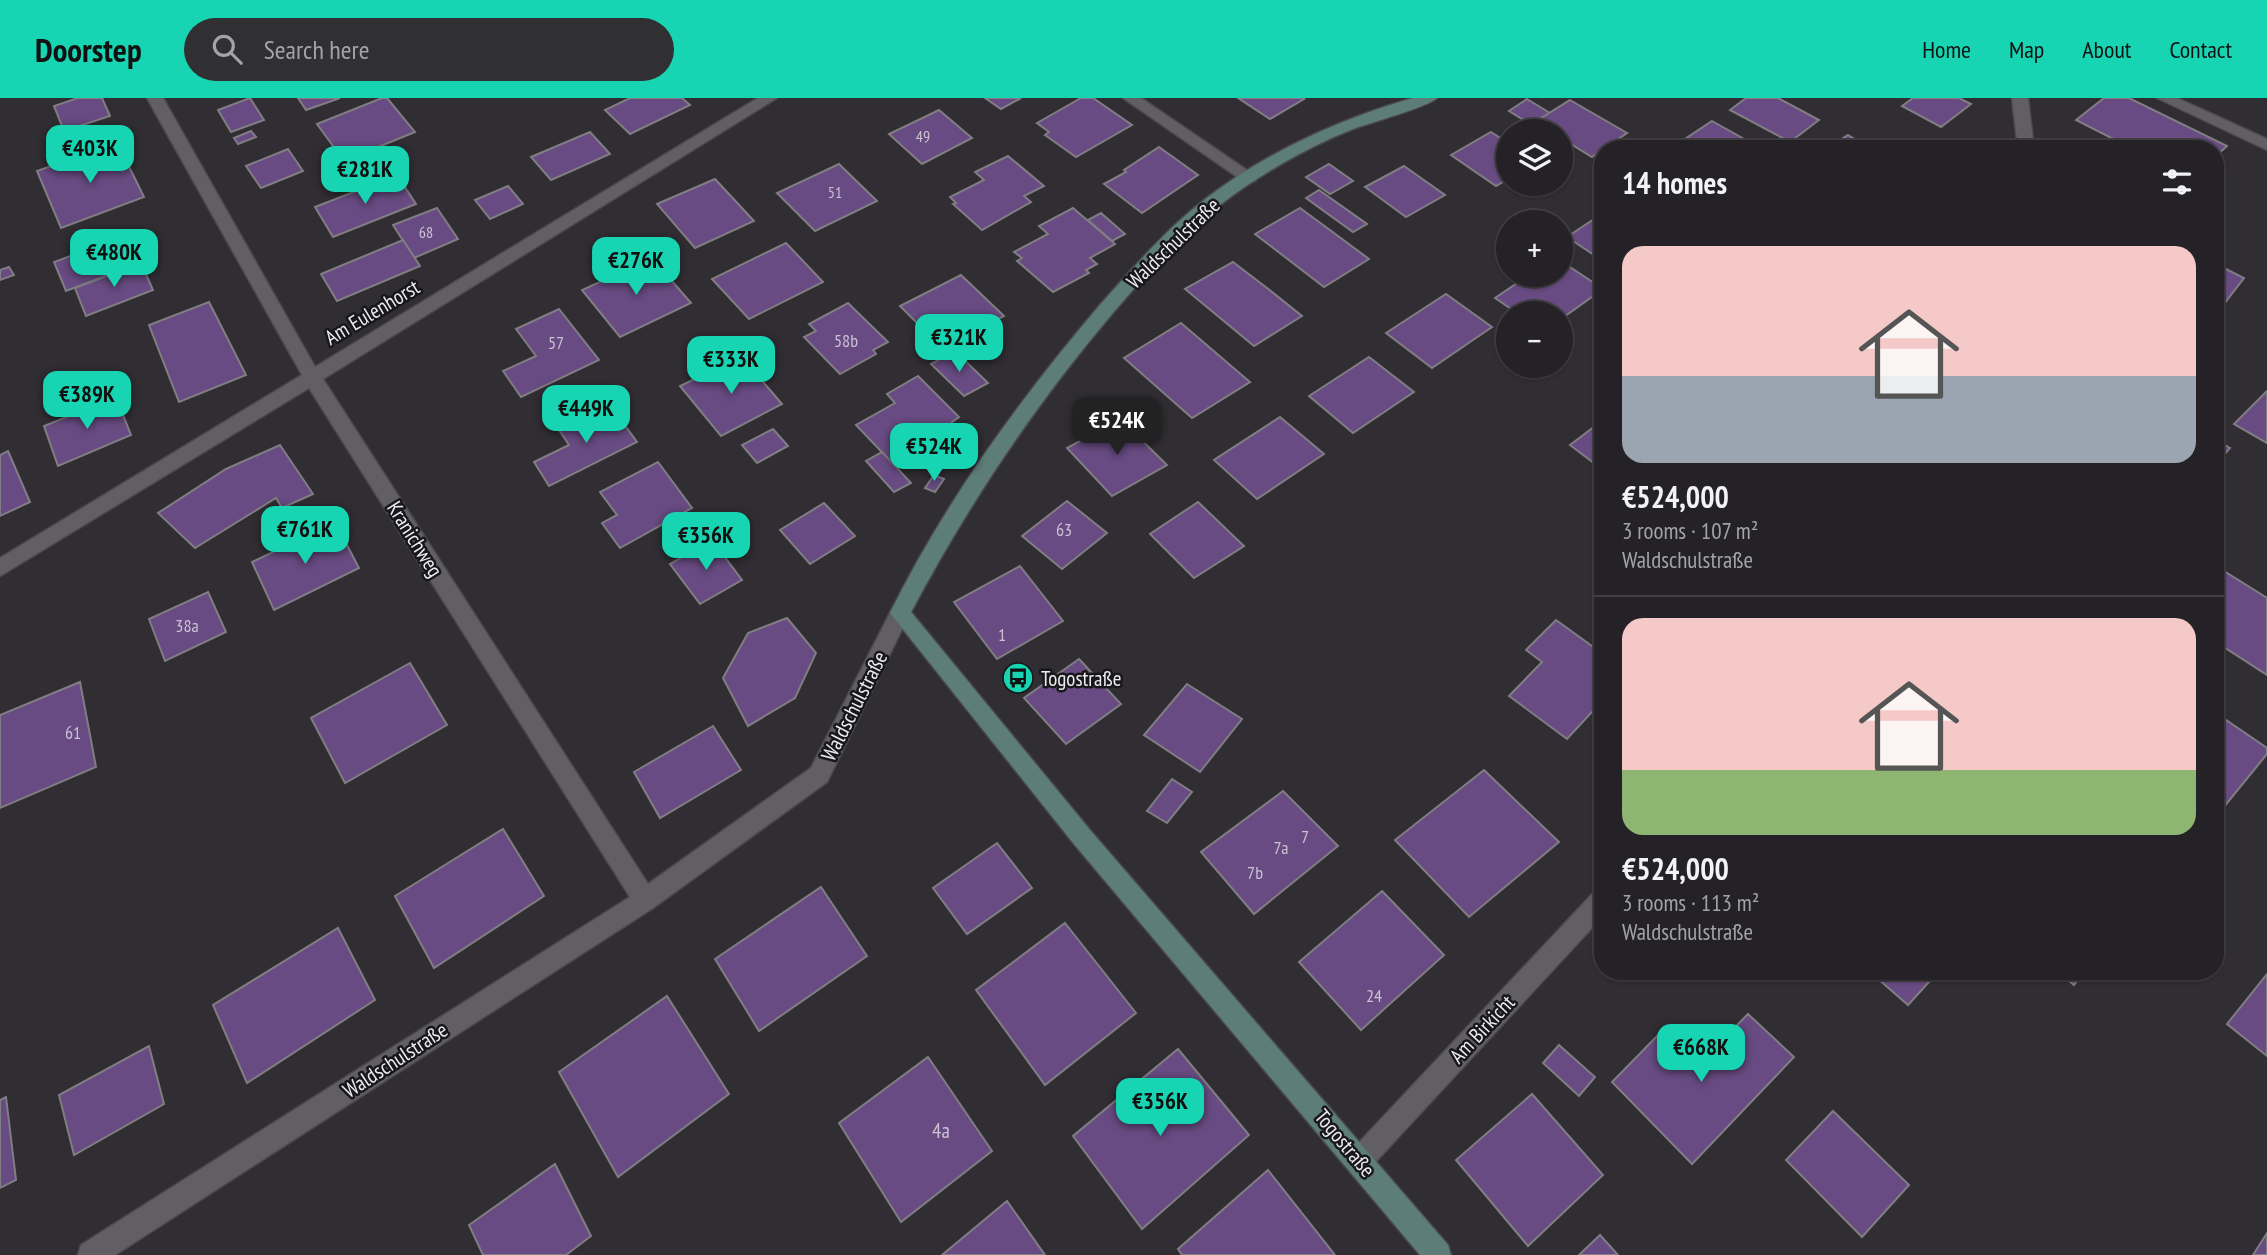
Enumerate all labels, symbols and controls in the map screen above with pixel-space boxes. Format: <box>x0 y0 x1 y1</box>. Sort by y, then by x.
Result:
search box <box>184 18 674 81</box>
text: Doorstep <box>35 28 142 71</box>
icon: search <box>208 30 246 68</box>
text: Search here <box>264 33 369 66</box>
text: Home <box>1922 34 1971 65</box>
text: Map <box>2009 34 2044 65</box>
text: About <box>2082 34 2131 65</box>
text: Contact <box>2169 34 2232 65</box>
map controls <box>1496 119 1573 378</box>
button: layers <box>1496 119 1573 196</box>
pin: €403K <box>41 126 139 185</box>
house number: 49 <box>916 126 930 146</box>
text: €403K <box>62 133 118 162</box>
pin: €281K <box>316 146 414 206</box>
text: €281K <box>337 154 393 183</box>
text: 14 homes <box>1622 163 1727 202</box>
icon: filters <box>2158 163 2196 201</box>
house number: 51 <box>828 182 842 202</box>
street label: Waldschulstraße <box>1121 192 1225 294</box>
button: + <box>1496 210 1573 287</box>
house number: 68 <box>419 222 433 242</box>
pin: €480K <box>65 230 163 289</box>
text: €480K <box>86 237 142 266</box>
pin: €276K <box>587 238 685 297</box>
text: €276K <box>608 245 664 274</box>
street label: Am Eulenhorst <box>320 273 425 351</box>
icon: home <box>1846 291 1972 417</box>
button: − <box>1496 301 1573 378</box>
pin: €321K <box>910 314 1008 374</box>
text: €321K <box>931 322 987 351</box>
house number: 58b <box>834 329 858 352</box>
house number: 57 <box>548 331 564 354</box>
pin: €333K <box>682 336 780 396</box>
text: €333K <box>703 344 759 373</box>
pin: €389K <box>38 372 136 431</box>
text: €389K <box>59 379 115 408</box>
pin: €449K <box>537 386 635 445</box>
text: €449K <box>558 393 614 422</box>
pin: €524K <box>1068 398 1166 457</box>
text: €524K <box>1089 405 1145 434</box>
pin: €524K <box>885 424 983 483</box>
text: €524K <box>906 431 962 460</box>
text: €524,000 <box>1622 477 1729 516</box>
street label: Kranichweg <box>381 496 449 582</box>
pin: €761K <box>256 506 354 566</box>
pin: €356K <box>657 512 755 572</box>
text: €761K <box>277 514 333 543</box>
text: 3 rooms · 107 m² <box>1622 516 1758 545</box>
house number: 63 <box>1056 518 1072 541</box>
text: €356K <box>678 520 734 549</box>
text: Waldschulstraße <box>1622 545 1753 574</box>
house number: 38a <box>175 614 199 637</box>
house number: 1 <box>998 623 1006 646</box>
street label: Waldschulstraße <box>815 647 893 765</box>
bus stop icon: Togostraße <box>1001 661 1035 695</box>
icon: home <box>1846 663 1972 789</box>
place label: Togostraße <box>1041 665 1121 692</box>
house number: 61 <box>65 721 81 744</box>
house number: 7 <box>1301 825 1309 848</box>
house number: 7a <box>1273 836 1289 859</box>
text: €524,000 <box>1622 849 1729 888</box>
house number: 7b <box>1247 861 1263 884</box>
text: 3 rooms · 113 m² <box>1622 888 1759 917</box>
text: Waldschulstraße <box>1622 917 1753 946</box>
house number: 24 <box>1366 984 1382 1007</box>
street label: Am Birkicht <box>1444 989 1520 1069</box>
street label: Waldschulstraße <box>338 1016 452 1104</box>
pin: €668K <box>1652 1024 1750 1084</box>
text: €668K <box>1673 1032 1729 1061</box>
pin: €356K <box>1111 1079 1209 1138</box>
text: €356K <box>1132 1086 1188 1115</box>
street label: Togostraße <box>1309 1104 1381 1182</box>
house number: 4a <box>932 1117 950 1144</box>

